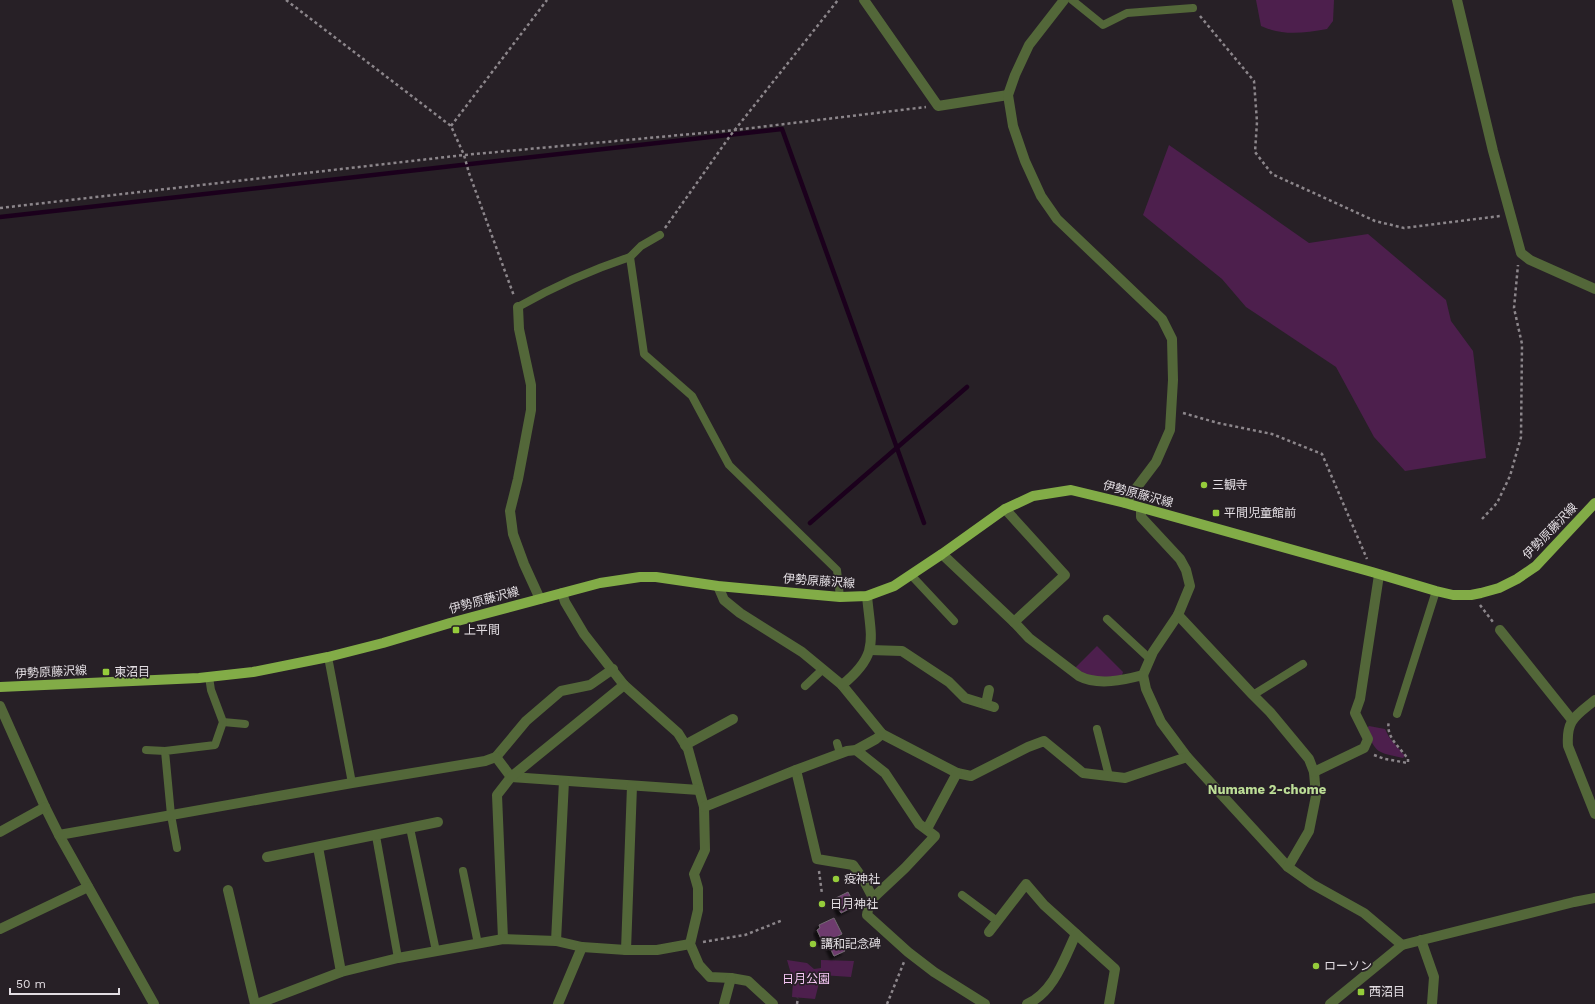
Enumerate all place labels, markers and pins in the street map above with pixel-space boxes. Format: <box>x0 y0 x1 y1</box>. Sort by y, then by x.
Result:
place label: 三観寺 <box>1212 478 1248 492</box>
marker: 三観寺 <box>1199 480 1209 490</box>
place label: 平間児童館前 <box>1224 506 1296 520</box>
marker: 平間児童館前 <box>1211 508 1221 518</box>
place label: 上平間 <box>464 623 500 637</box>
marker: 上平間 <box>451 625 461 635</box>
place label: 東沼目 <box>114 665 150 679</box>
marker: 東沼目 <box>101 667 111 677</box>
place label: 疫神社 <box>844 872 880 886</box>
marker: 疫神社 <box>831 874 841 884</box>
place label: 日月神社 <box>830 897 878 911</box>
marker: 日月神社 <box>817 899 827 909</box>
place label: 講和記念碑 <box>821 937 881 951</box>
marker: 講和記念碑 <box>808 939 818 949</box>
place label: ローソン <box>1324 959 1372 973</box>
marker: ローソン <box>1311 961 1321 971</box>
place label: 西沼目 <box>1369 985 1405 999</box>
marker: 西沼目 <box>1356 987 1366 997</box>

